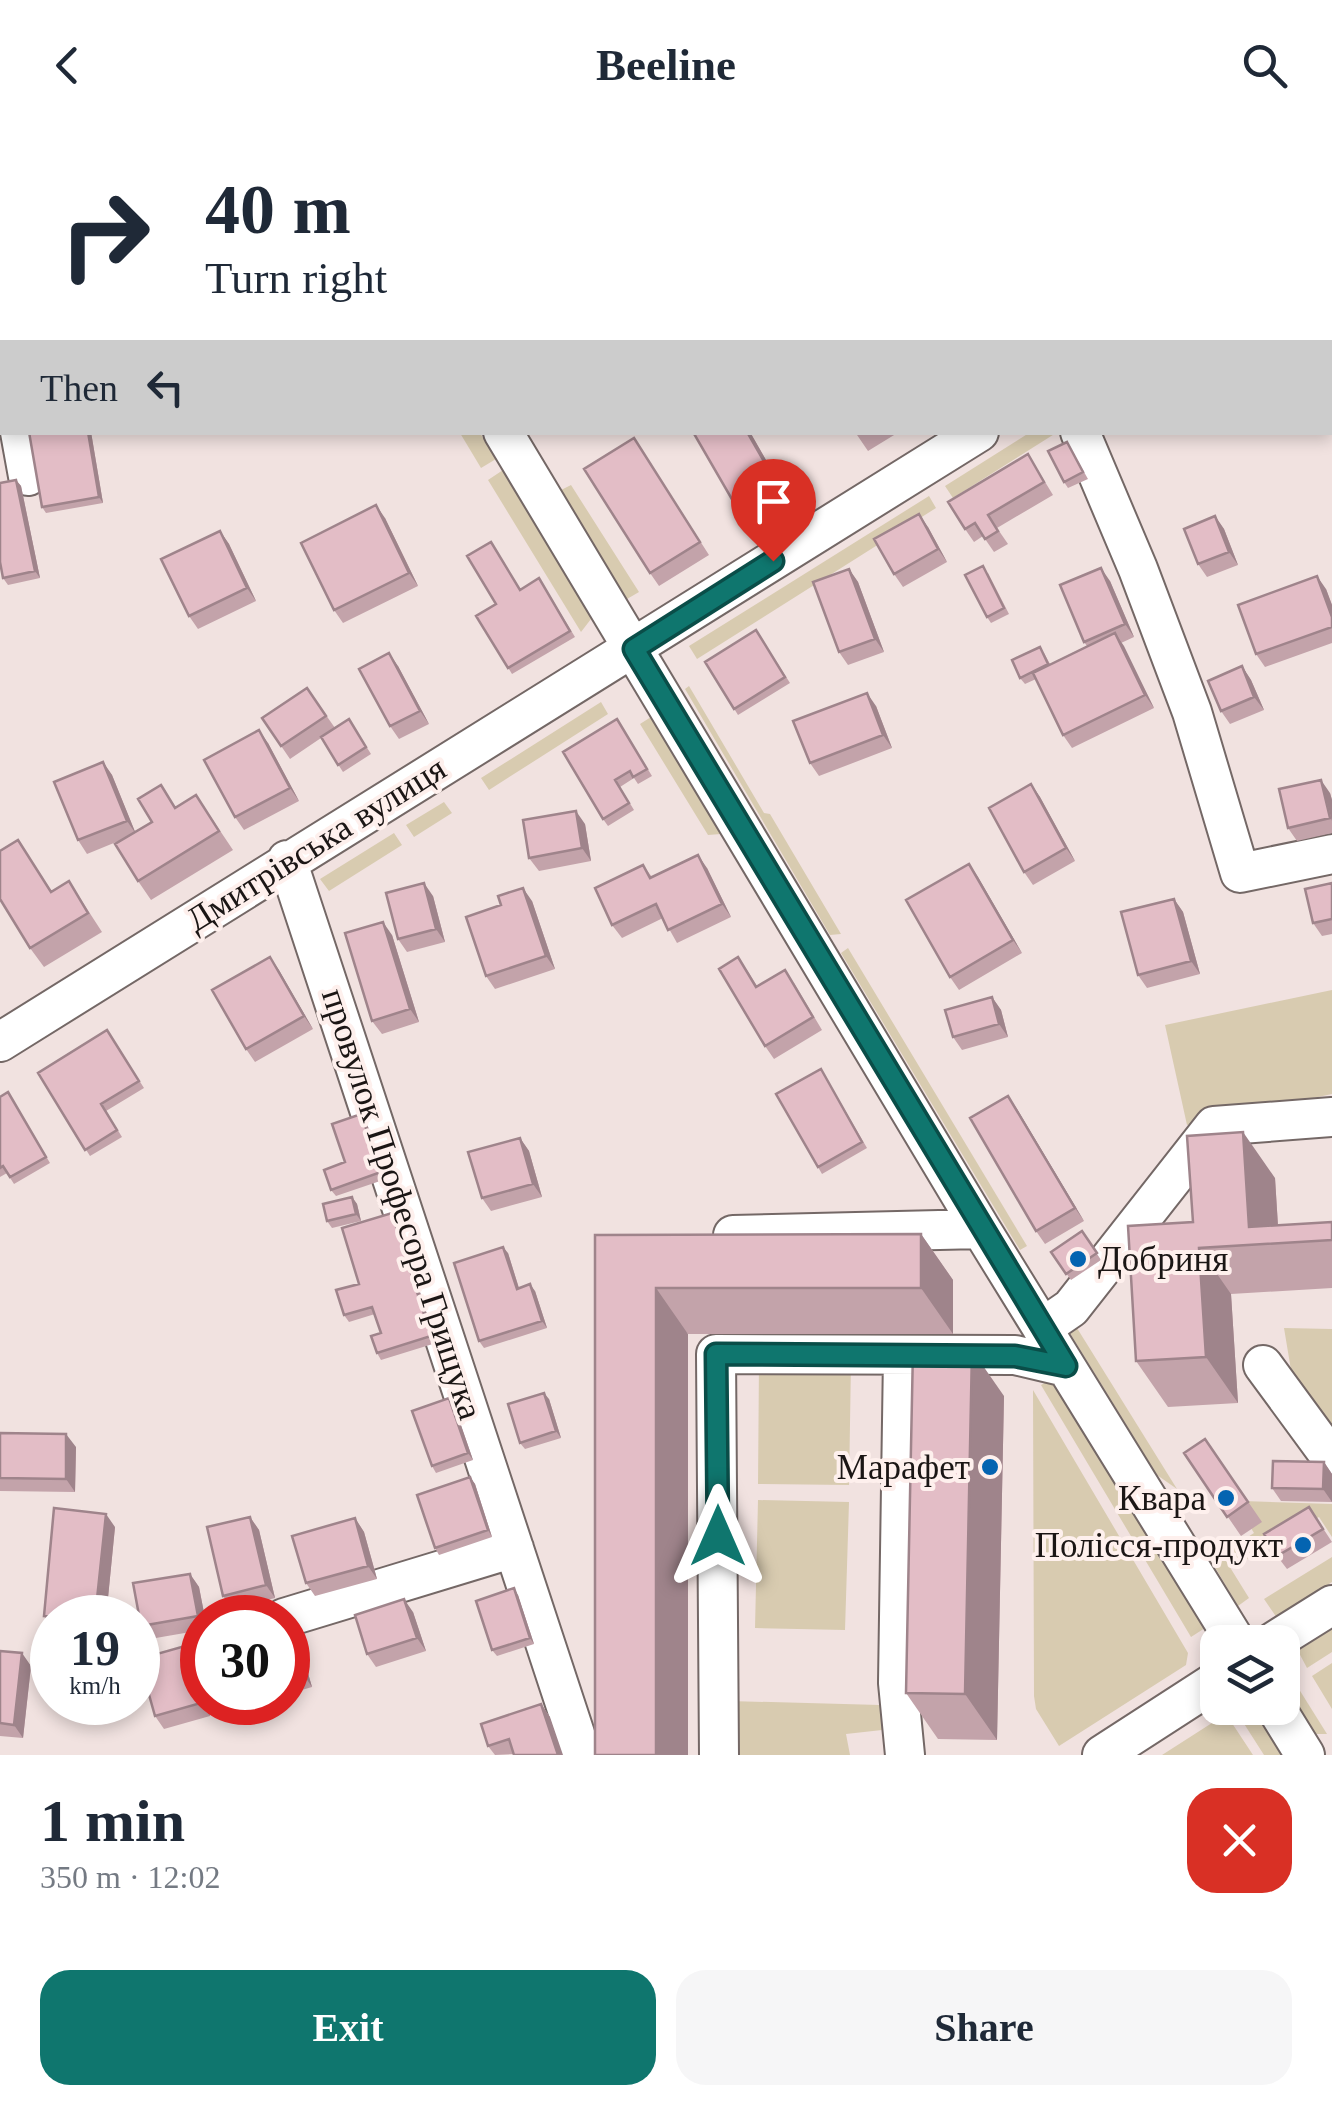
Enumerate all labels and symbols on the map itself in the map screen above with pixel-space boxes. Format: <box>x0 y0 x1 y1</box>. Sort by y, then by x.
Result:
pin <box>731 459 816 562</box>
street label: Дмитрівська вулиця <box>179 748 453 940</box>
street label: провулок Професора Грищука <box>314 984 490 1425</box>
place label: Добриня <box>1098 1240 1228 1279</box>
marker: Добриня <box>1067 1248 1089 1270</box>
place label: Марафет <box>837 1448 970 1487</box>
marker: Марафет <box>979 1456 1001 1478</box>
place label: Квара <box>1118 1479 1206 1518</box>
position arrow <box>666 1484 770 1588</box>
marker: Квара <box>1215 1487 1237 1509</box>
place label: Полісся-продукт <box>1035 1526 1283 1565</box>
marker: Полісся-продукт <box>1292 1534 1314 1556</box>
speed limit sign: 30 <box>180 1595 310 1725</box>

